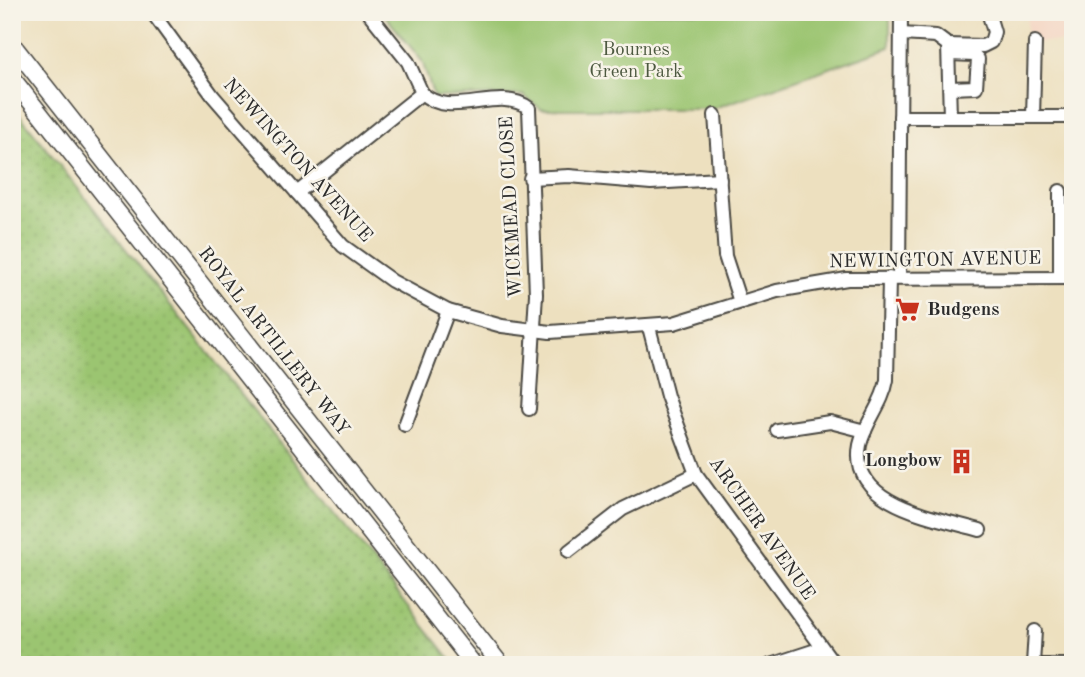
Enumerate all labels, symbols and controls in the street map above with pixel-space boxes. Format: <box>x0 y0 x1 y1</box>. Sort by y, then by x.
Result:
park label: Bournes Green Park <box>589 41 683 82</box>
street label: NEWINGTON AVENUE <box>219 76 375 246</box>
street label: WICKMEAD CLOSE <box>498 116 526 298</box>
street label: ROYAL ARTILLERY WAY <box>194 244 352 440</box>
street label: NEWINGTON AVENUE <box>829 250 1041 272</box>
supermarket icon: Budgens <box>893 296 921 324</box>
place label: Budgens <box>927 301 999 320</box>
building icon: Longbow <box>948 447 976 475</box>
place label: Longbow <box>865 452 942 471</box>
street label: ARCHER AVENUE <box>705 454 817 604</box>

